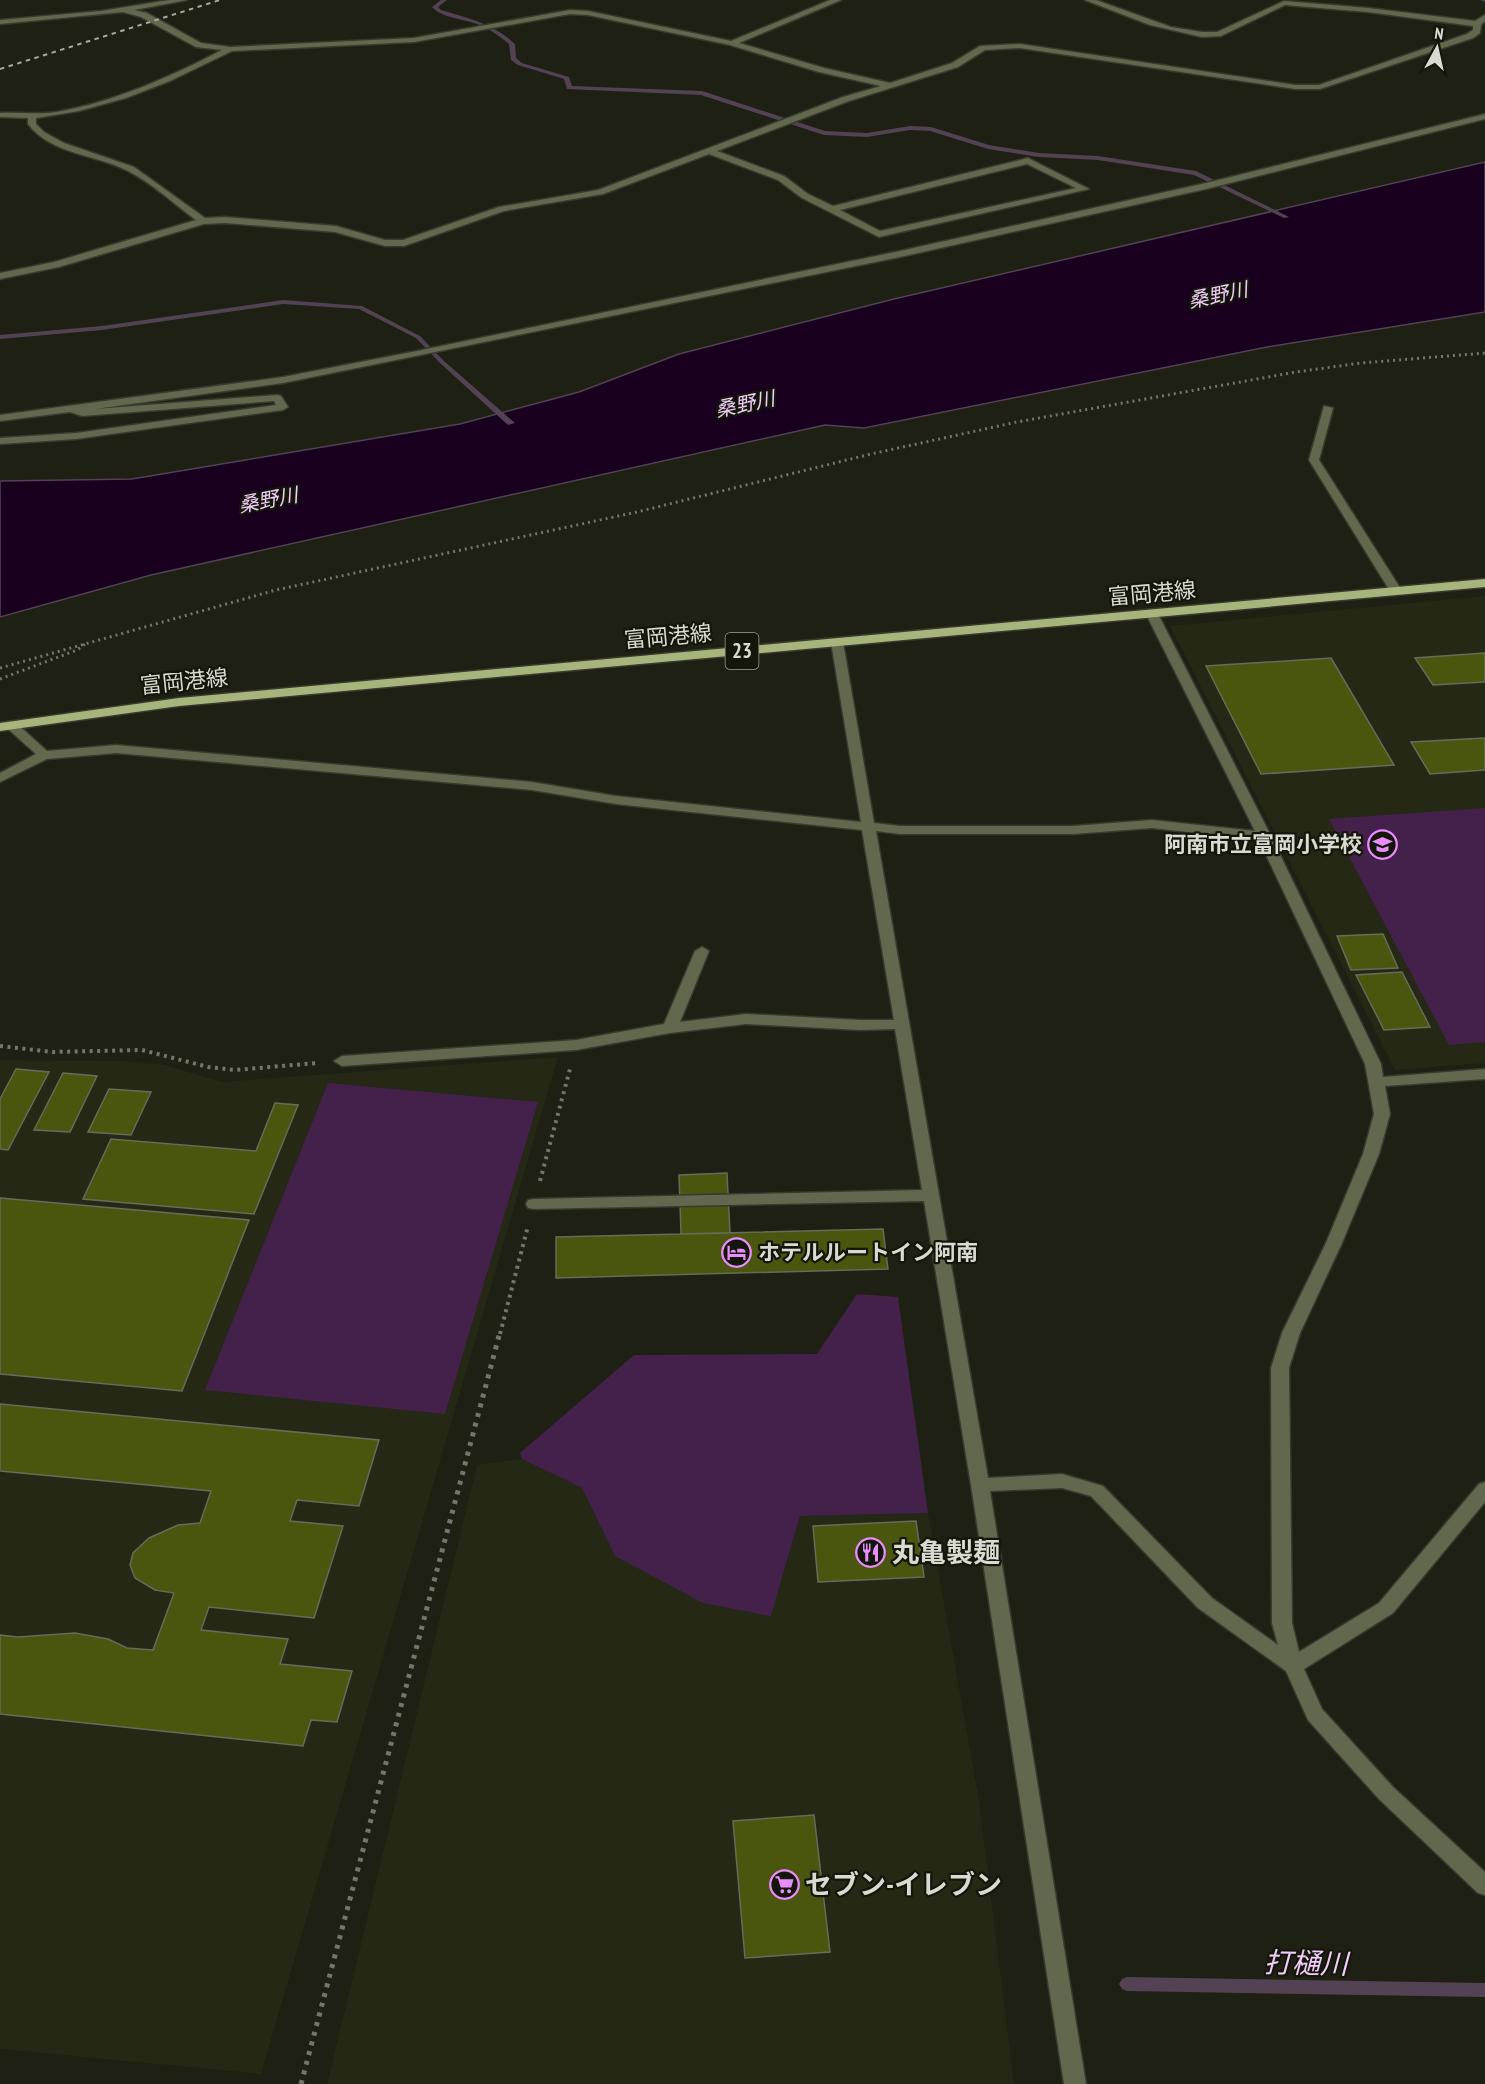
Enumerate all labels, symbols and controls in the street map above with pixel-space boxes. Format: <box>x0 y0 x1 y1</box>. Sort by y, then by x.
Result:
north arrow <box>1407 18 1467 78</box>
text: N <box>1433 23 1445 44</box>
water label: 桑野川 <box>1186 276 1252 314</box>
water label: 桑野川 <box>713 385 779 423</box>
water label: 桑野川 <box>236 481 302 518</box>
street label: 富岡港線 <box>1107 575 1197 611</box>
street label: 富岡港線 <box>623 618 713 654</box>
road number: 23 <box>726 633 758 669</box>
street label: 富岡港線 <box>139 662 229 700</box>
school or university icon: 阿南市立富岡小学校 <box>1367 828 1399 860</box>
place label: 阿南市立富岡小学校 <box>1164 830 1362 858</box>
hotel icon: ホテルルートイン阿南 <box>721 1236 753 1268</box>
place label: ホテルルートイン阿南 <box>758 1238 978 1266</box>
place label: 丸亀製麺 <box>892 1535 1000 1569</box>
restaurant icon: 丸亀製麺 <box>855 1537 887 1569</box>
place label: セブン-イレブン <box>805 1867 1002 1901</box>
supermarket icon: セブン-イレブン <box>768 1869 800 1901</box>
water label: 打樋川 <box>1264 1943 1351 1982</box>

